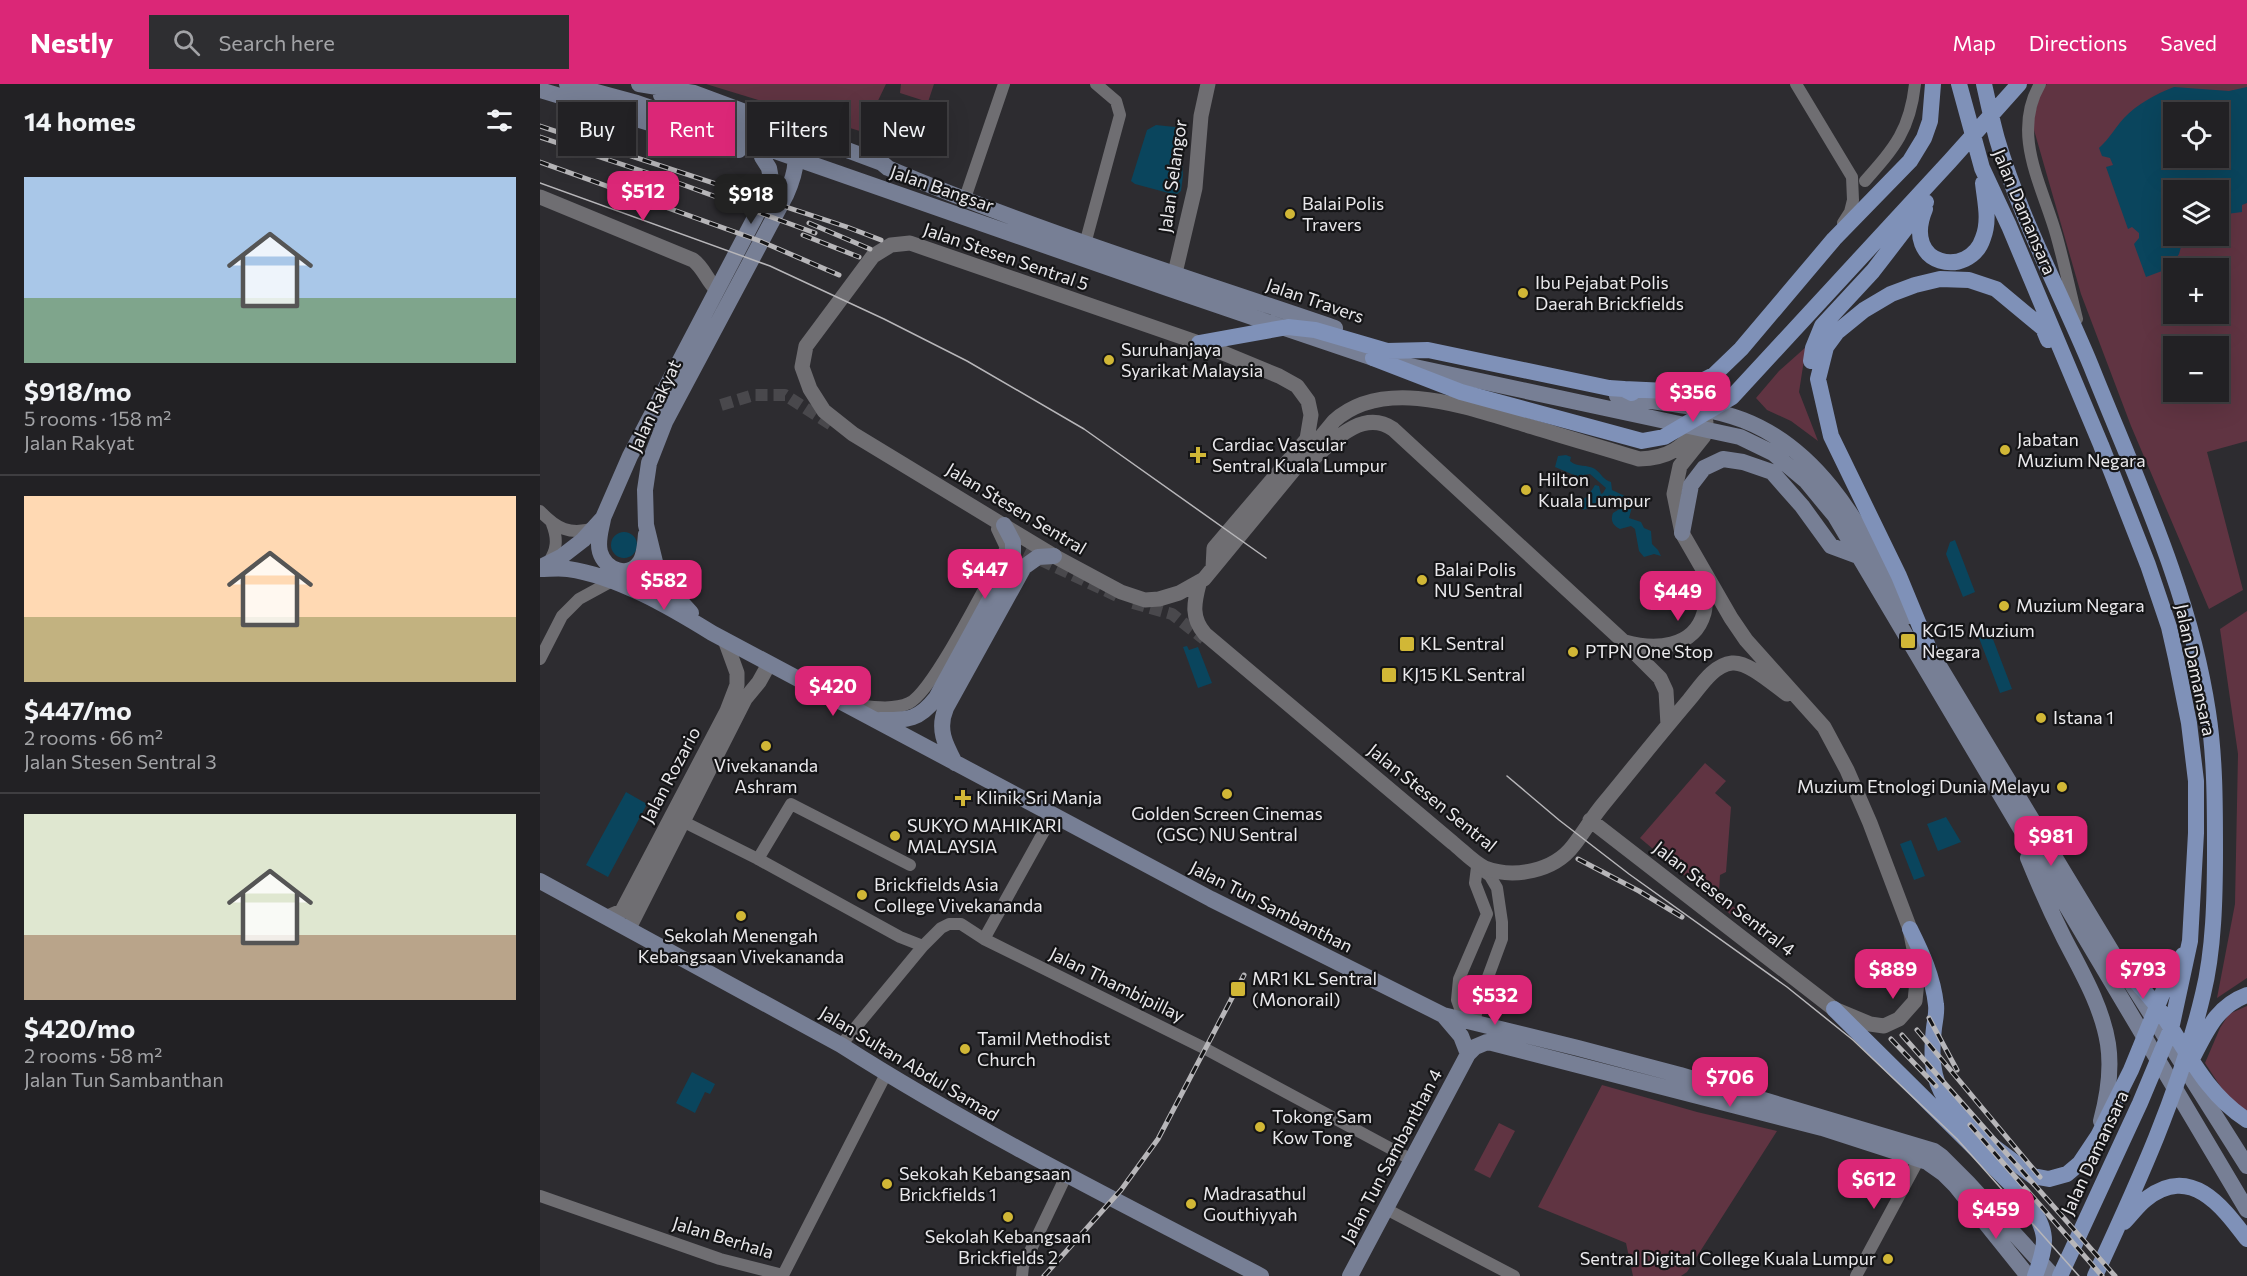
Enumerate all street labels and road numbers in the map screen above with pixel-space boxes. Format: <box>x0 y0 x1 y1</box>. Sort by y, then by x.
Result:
street label: Jalan Selangor <box>1153 118 1191 234</box>
street label: Jalan Damansara <box>1989 145 2061 278</box>
street label: Jalan Bangsar <box>888 160 997 216</box>
street label: Jalan Stesen Sentral 5 <box>921 217 1092 295</box>
street label: Jalan Travers <box>1263 273 1367 327</box>
street label: Jalan Rakyat <box>623 356 685 455</box>
street label: Jalan Stesen Sentral <box>942 458 1091 559</box>
street label: Jalan Damansara <box>2171 602 2221 738</box>
street label: Jalan Rozario <box>636 723 705 826</box>
street label: Jalan Stesen Sentral <box>1364 738 1502 856</box>
street label: Jalan Stesen Sentral 4 <box>1649 836 1800 961</box>
street label: Jalan Tun Sambanthan <box>1186 856 1357 957</box>
street label: Jalan Thambipillay <box>1046 942 1189 1026</box>
street label: Jalan Sultan Abdul Samad <box>816 1001 1003 1125</box>
street label: Jalan Tun Sambanthan 4 <box>1336 1065 1446 1246</box>
street label: Jalan Damansara <box>2056 1087 2132 1218</box>
street label: Jalan Berhala <box>670 1211 776 1263</box>

